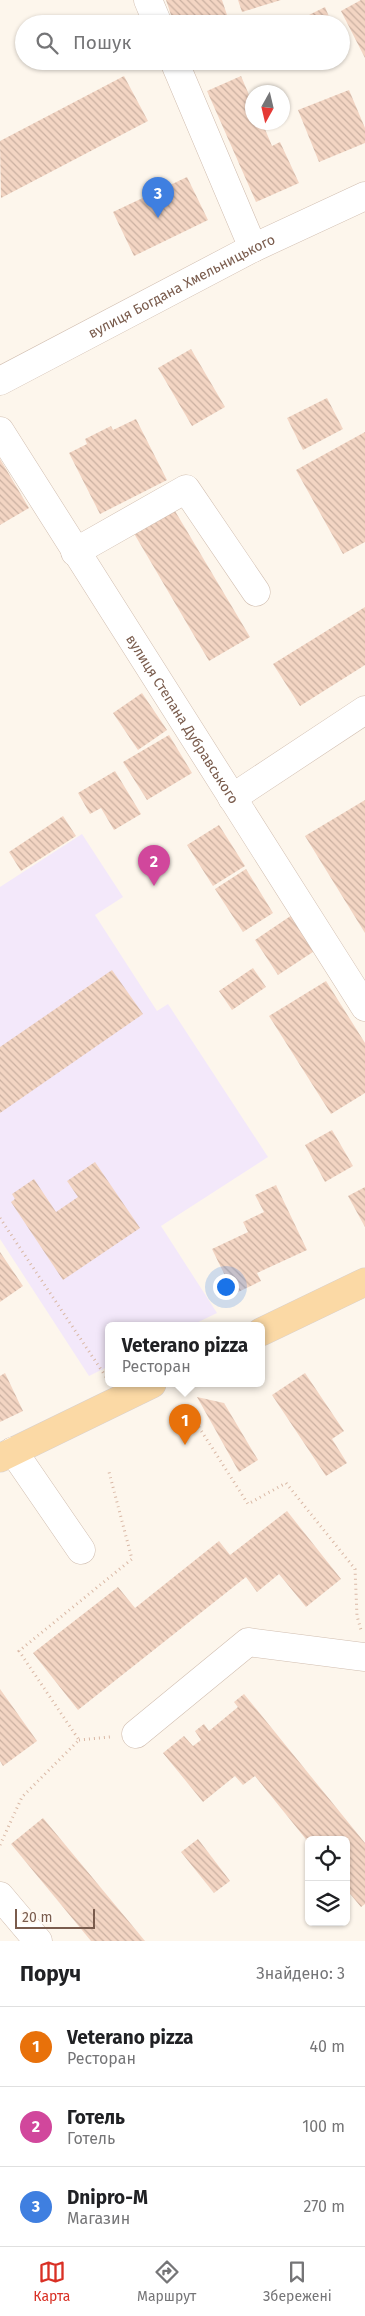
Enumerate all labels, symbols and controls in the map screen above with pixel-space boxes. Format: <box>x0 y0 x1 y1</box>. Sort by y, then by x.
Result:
search box <box>15 15 350 70</box>
icon: search <box>33 29 61 57</box>
text: Пошук <box>73 31 131 54</box>
north arrow <box>245 85 290 130</box>
pin: 3 <box>142 177 174 218</box>
street label: вулиця Богдана Хмельницького <box>85 230 278 342</box>
street label: вулиця Степана Дубравського <box>123 631 242 807</box>
pin: 2 <box>138 845 170 886</box>
your location <box>213 1274 239 1300</box>
popup <box>105 1322 265 1387</box>
text: Veterano pizza <box>122 1334 248 1357</box>
text: Ресторан <box>122 1357 191 1376</box>
pin: 1 <box>169 1404 201 1445</box>
map controls <box>305 1836 350 1926</box>
button: locate <box>305 1836 350 1881</box>
button: layers <box>305 1881 350 1926</box>
scale bar <box>15 1906 95 1929</box>
text: 20 m <box>22 1909 52 1926</box>
text: Поруч <box>20 1961 81 1987</box>
text: Знайдено: 3 <box>256 1964 345 1983</box>
text: Veterano pizza <box>67 2026 194 2049</box>
text: 1 <box>32 2037 40 2056</box>
text: 40 m <box>310 2037 345 2056</box>
text: Ресторан <box>67 2049 136 2068</box>
text: Готель <box>67 2106 125 2129</box>
text: 2 <box>32 2117 40 2136</box>
text: 100 m <box>302 2117 345 2136</box>
text: Готель <box>67 2129 115 2148</box>
text: Dnipro-M <box>67 2186 148 2209</box>
text: 3 <box>32 2197 40 2216</box>
text: 270 m <box>303 2197 345 2216</box>
text: Магазин <box>67 2209 130 2228</box>
tab: Карта <box>33 2258 70 2305</box>
tab: Маршрут <box>137 2258 196 2305</box>
tab: Збережені <box>263 2258 332 2305</box>

